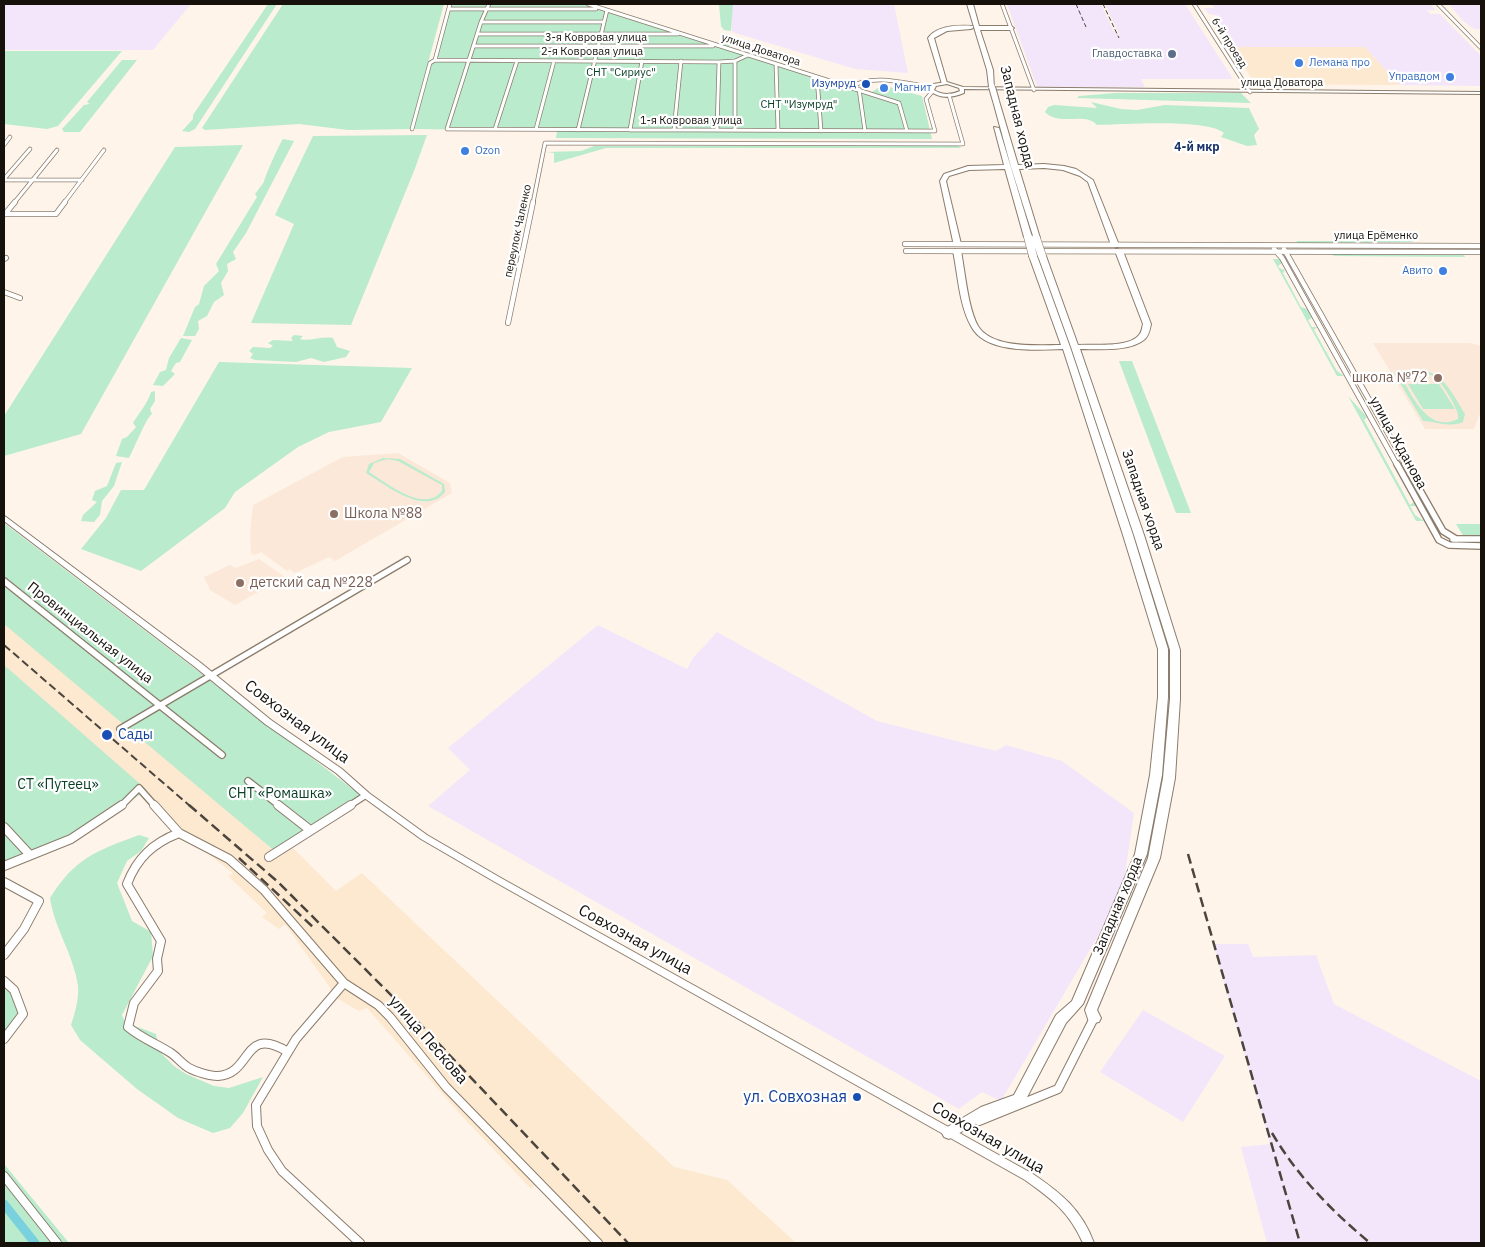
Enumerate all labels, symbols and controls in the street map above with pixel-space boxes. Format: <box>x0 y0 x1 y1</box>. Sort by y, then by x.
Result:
street label: 6-й проезд <box>1208 15 1250 71</box>
street label: 3-я Ковровая улица <box>545 31 647 45</box>
street label: улица Доватора <box>720 31 802 69</box>
street label: 2-я Ковровая улица <box>541 45 643 59</box>
place label: Главдоставка <box>1092 47 1162 61</box>
marker: Главдоставка <box>1166 48 1178 60</box>
place label: Лемана про <box>1309 56 1370 70</box>
marker: Лемана про <box>1293 57 1305 69</box>
street label: Западная хорда <box>996 64 1038 170</box>
park label: СНТ "Сириус" <box>586 66 656 80</box>
place label: Управдом <box>1389 70 1440 84</box>
marker: Управдом <box>1444 71 1456 83</box>
street label: улица Доватора <box>1241 76 1323 90</box>
place label: Изумруд <box>811 77 856 91</box>
marker: Изумруд <box>860 78 872 90</box>
place label: Магнит <box>894 81 932 95</box>
marker: Магнит <box>878 82 890 94</box>
park label: СНТ "Изумруд" <box>761 98 837 112</box>
street label: 1-я Ковровая улица <box>640 114 742 128</box>
district label: 4-й мкр <box>1174 141 1220 155</box>
place label: Ozon <box>475 144 500 158</box>
marker: Ozon <box>459 145 471 157</box>
street label: переулок Чаленко <box>502 183 534 279</box>
street label: улица Ерёменко <box>1334 229 1418 243</box>
place label: Авито <box>1402 264 1433 278</box>
marker: Авито <box>1437 265 1449 277</box>
place label: школа №72 <box>1352 370 1428 386</box>
marker: школа №72 <box>1432 372 1444 384</box>
street label: улица Жданова <box>1366 394 1430 492</box>
street label: Западная хорда <box>1118 448 1168 552</box>
place label: Школа №88 <box>344 506 423 522</box>
marker: Школа №88 <box>328 508 340 520</box>
place label: детский сад №228 <box>250 575 373 591</box>
marker: детский сад №228 <box>234 577 246 589</box>
street label: Провинциальная улица <box>24 579 156 687</box>
street label: Совхозная улица <box>241 676 353 768</box>
place label: Сады <box>118 727 153 743</box>
marker: Сады <box>100 728 114 742</box>
park label: СТ «Путеец» <box>17 777 99 793</box>
park label: СНТ «Ромашка» <box>228 786 332 802</box>
street label: Западная хорда <box>1090 854 1146 958</box>
street label: Совхозная улица <box>575 901 695 979</box>
street label: улица Пескова <box>384 992 472 1088</box>
place label: ул. Совхозная <box>743 1087 847 1107</box>
marker: ул. Совхозная <box>851 1091 863 1103</box>
street label: Совхозная улица <box>928 1098 1048 1178</box>

